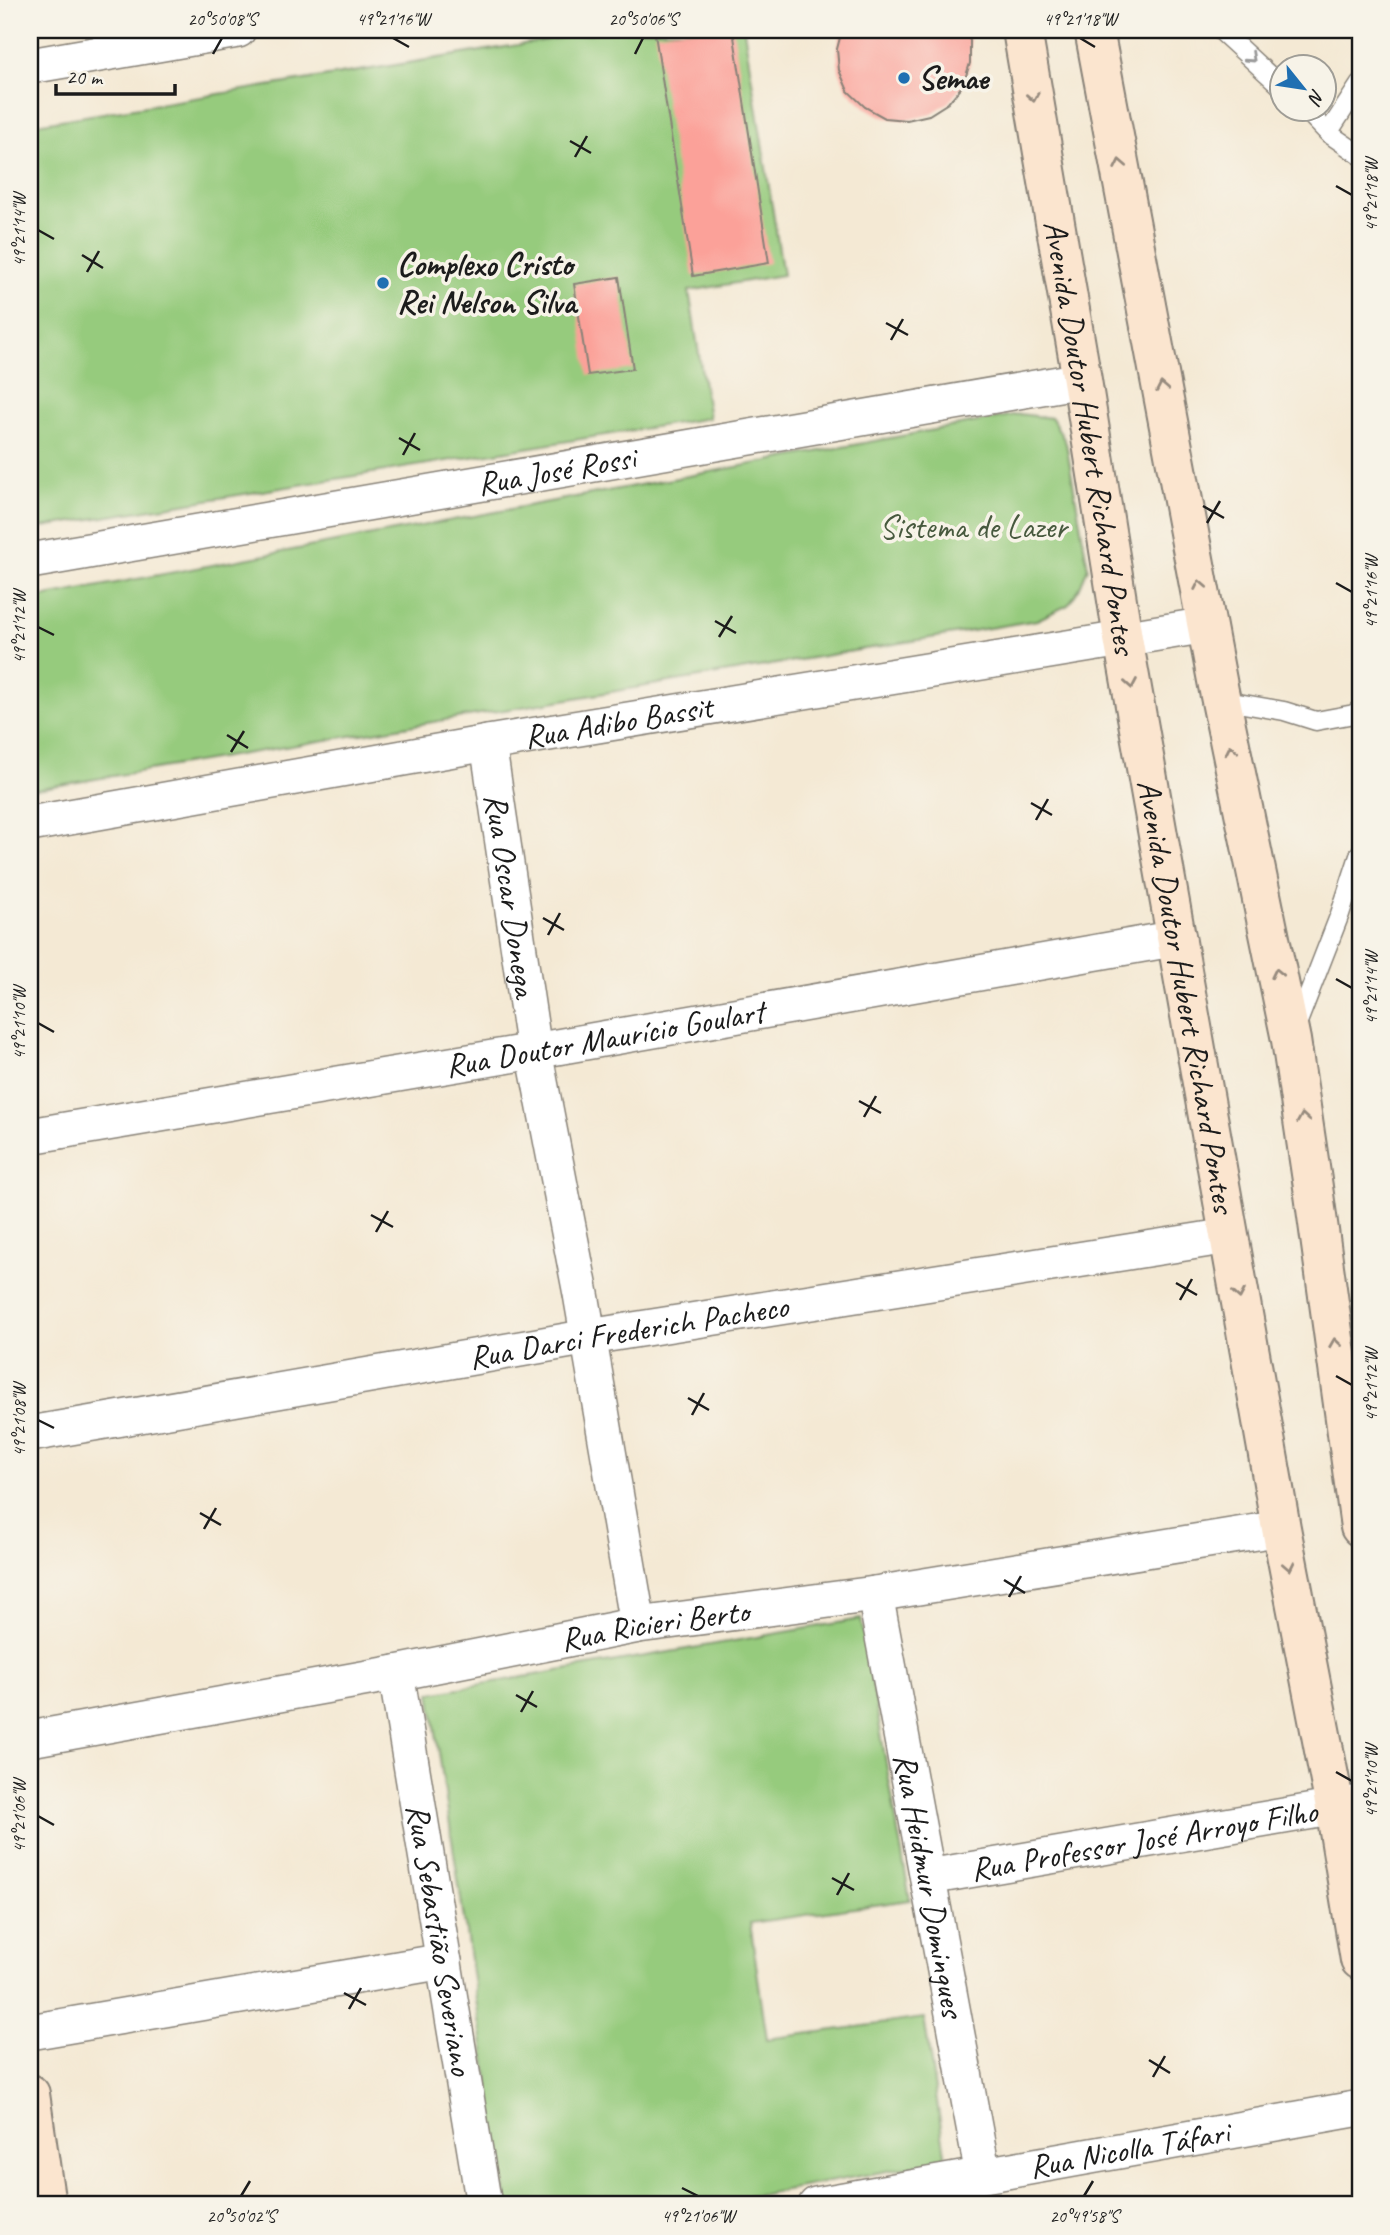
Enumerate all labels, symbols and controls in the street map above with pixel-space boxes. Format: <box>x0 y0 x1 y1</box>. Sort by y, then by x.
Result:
text: 20°50'08"S <box>188 8 260 30</box>
text: 49°21'16"W <box>356 8 433 30</box>
text: 20°50'06"S <box>609 8 681 30</box>
text: 49°21'18"W <box>1043 8 1120 30</box>
one-way arrow <box>1243 50 1256 63</box>
scale bar <box>56 52 175 96</box>
north arrow <box>1268 52 1338 122</box>
place label: Semae <box>918 57 991 99</box>
text: 20 m <box>66 64 104 90</box>
marker: Semae <box>896 70 912 86</box>
text: N <box>1302 85 1330 110</box>
one-way arrow <box>1025 91 1040 103</box>
text: 49°21'18"W <box>1360 155 1382 232</box>
one-way arrow <box>1113 158 1128 170</box>
text: 49°21'14"W <box>8 190 30 267</box>
street label: Avenida Doutor Hubert Richard Pontes <box>1034 217 1147 660</box>
place label: Complexo Cristo Rei Nelson Silva <box>397 243 579 323</box>
marker: Complexo Cristo Rei Nelson Silva <box>375 275 391 291</box>
one-way arrow <box>1156 381 1171 393</box>
street label: Rua José Rossi <box>474 436 642 505</box>
park label: Sistema de Lazer <box>879 506 1070 548</box>
text: 49°21'16"W <box>1360 552 1382 629</box>
one-way arrow <box>1193 579 1208 591</box>
text: 49°21'12"W <box>8 587 30 664</box>
one-way arrow <box>1123 678 1138 690</box>
street label: Rua Adibo Bassit <box>521 685 718 758</box>
one-way arrow <box>1225 744 1240 756</box>
street label: Avenida Doutor Hubert Richard Pontes <box>1128 776 1246 1218</box>
street label: Rua Oscar Donega <box>475 791 547 1002</box>
text: 49°21'14"W <box>1360 948 1382 1025</box>
one-way arrow <box>1271 967 1286 979</box>
text: 49°21'10"W <box>8 983 30 1060</box>
street label: Rua Doutor Maurício Goulart <box>442 989 771 1087</box>
one-way arrow <box>1296 1112 1311 1124</box>
street label: Rua Darci Frederich Pacheco <box>465 1285 793 1379</box>
one-way arrow <box>1231 1288 1246 1300</box>
one-way arrow <box>1328 1337 1343 1349</box>
text: 49°21'12"W <box>1360 1345 1382 1422</box>
text: 49°21'08"W <box>8 1380 30 1457</box>
one-way arrow <box>1280 1560 1295 1572</box>
street label: Rua Ricieri Berto <box>557 1589 754 1661</box>
text: 49°21'10"W <box>1360 1741 1382 1818</box>
street label: Rua Heidmur Domingues <box>884 1750 975 2023</box>
text: 49°21'06"W <box>8 1776 30 1853</box>
street label: Rua Professor José Arroyo Filho <box>967 1789 1323 1890</box>
street label: Rua Sebastião Severiano <box>397 1801 483 2079</box>
street label: Rua Nicolla Táfari <box>1026 2110 1236 2188</box>
text: 20°50'02"S <box>207 2205 279 2227</box>
text: 49°21'06"W <box>661 2205 738 2227</box>
text: 20°49'58"S <box>1050 2205 1122 2227</box>

